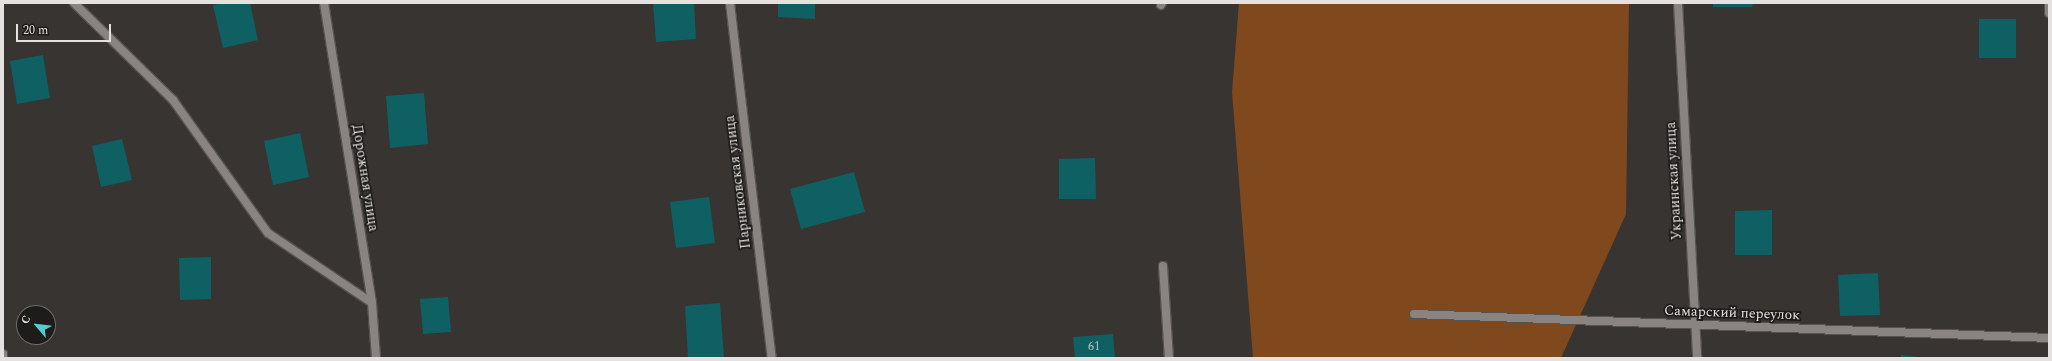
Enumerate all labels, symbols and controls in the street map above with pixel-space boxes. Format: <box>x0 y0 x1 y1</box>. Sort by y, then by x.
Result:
scale bar <box>18 16 113 42</box>
text: 20 m <box>23 21 48 40</box>
street label: Парниковская улица <box>721 114 755 250</box>
street label: Украинская улица <box>1663 121 1685 241</box>
street label: Дорожная улица <box>348 123 382 233</box>
street label: Самарский переулок <box>1664 302 1800 324</box>
north arrow <box>16 305 56 345</box>
text: С <box>16 312 35 327</box>
house number: 61 <box>1088 340 1100 354</box>

